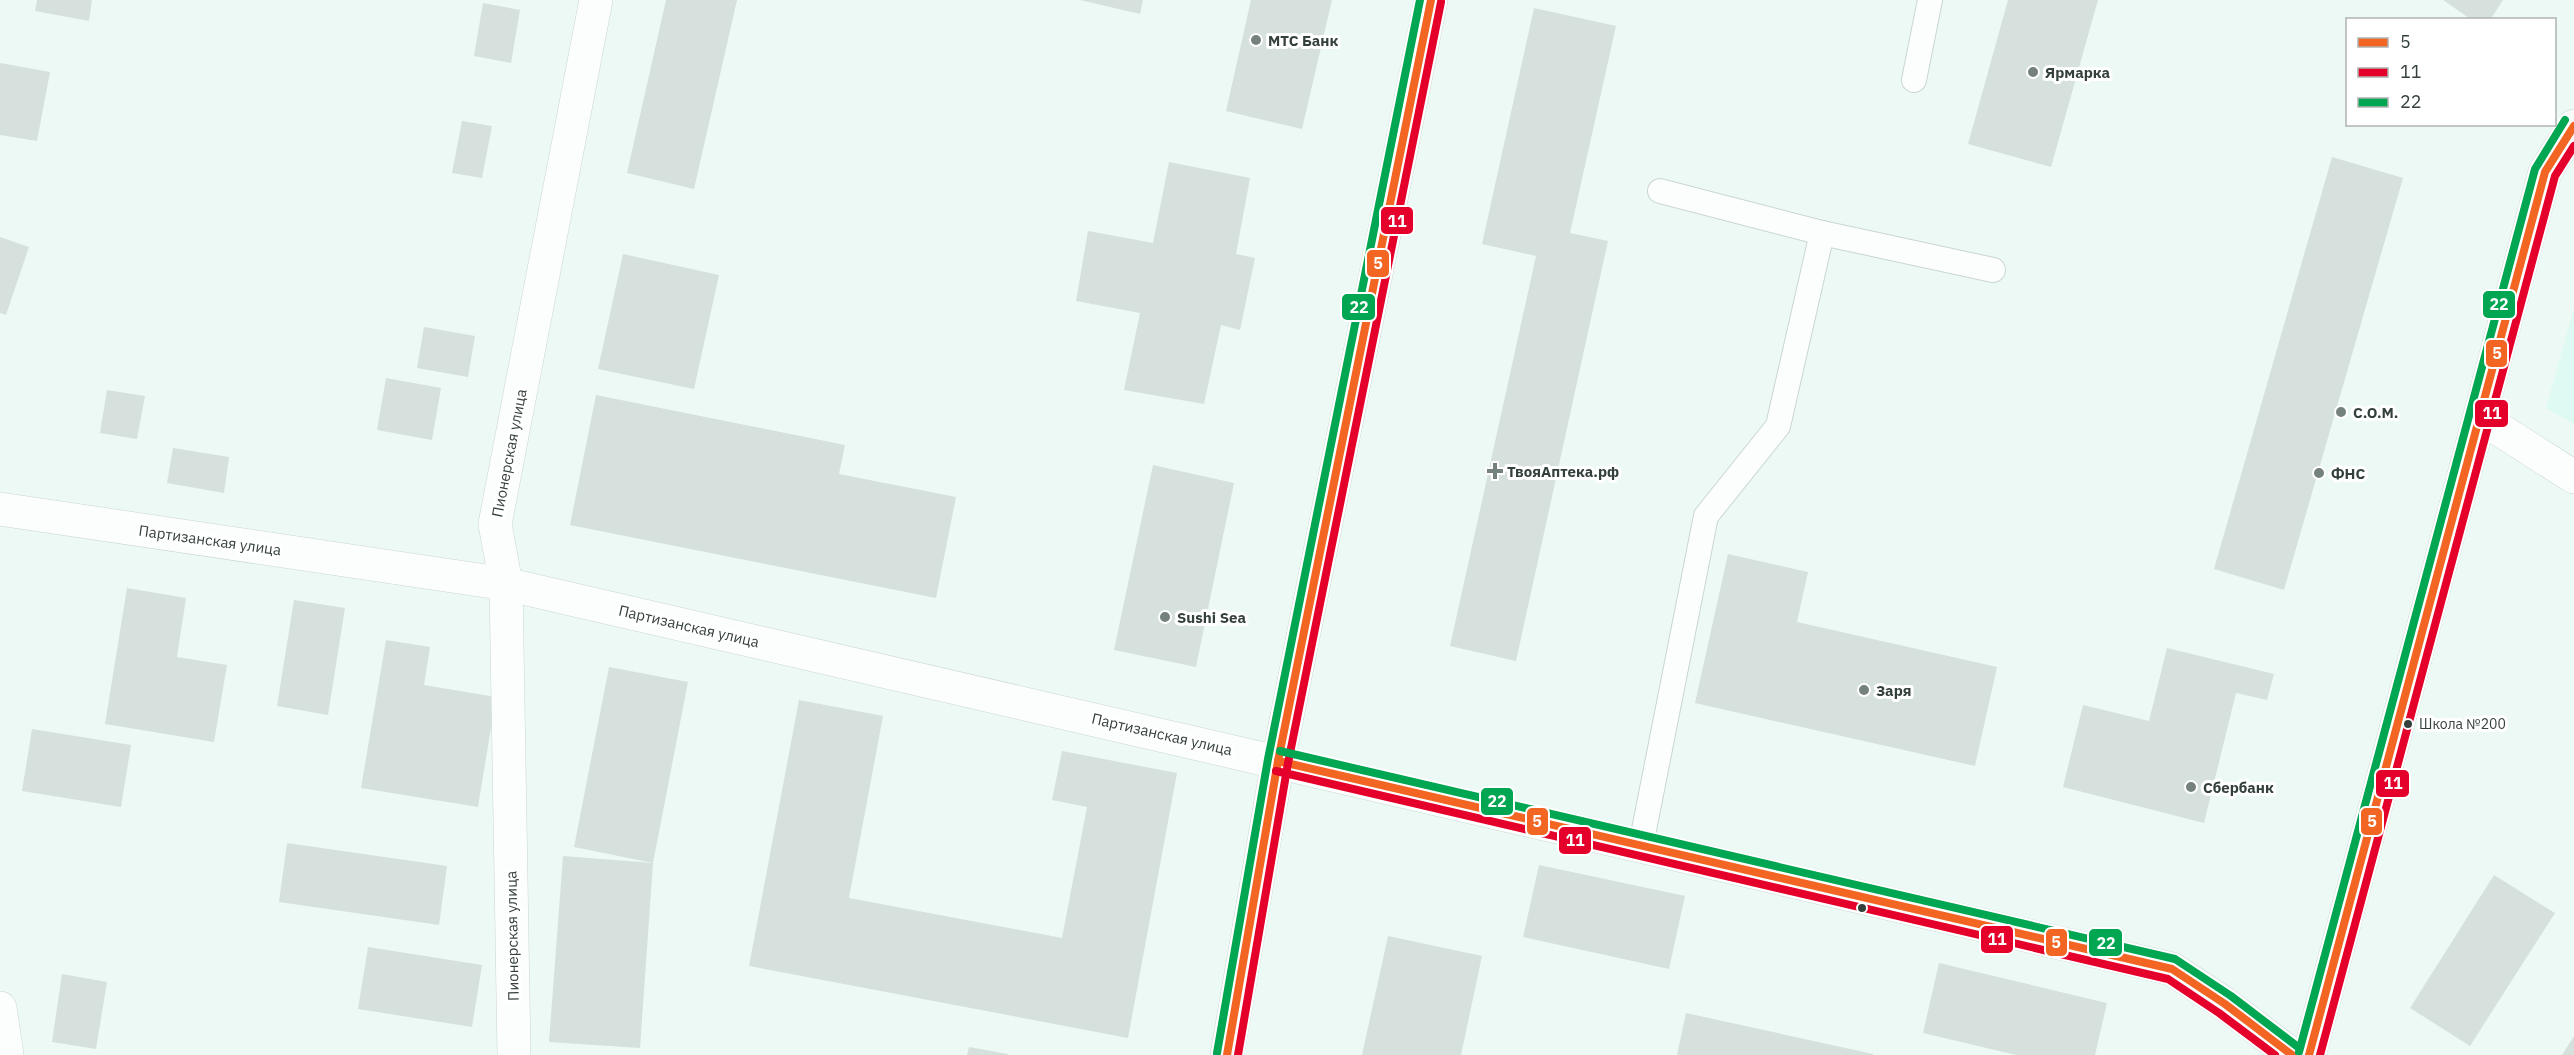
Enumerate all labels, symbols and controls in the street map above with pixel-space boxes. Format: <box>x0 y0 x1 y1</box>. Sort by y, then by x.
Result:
legend <box>2346 18 2556 126</box>
text: 5 <box>2400 30 2411 53</box>
place label: МТС Банк <box>1268 31 1339 50</box>
marker: МТС Банк <box>1249 33 1263 47</box>
text: 11 <box>2400 60 2422 83</box>
place label: Ярмарка <box>2045 63 2111 82</box>
marker: Ярмарка <box>2026 65 2040 79</box>
text: 22 <box>2400 90 2422 113</box>
line badge: 11 <box>1380 206 1414 235</box>
text: 11 <box>1387 211 1407 231</box>
line badge: 5 <box>1366 249 1390 278</box>
text: 5 <box>1373 253 1383 273</box>
line badge: 22 <box>2482 290 2516 319</box>
line badge: 22 <box>1341 293 1376 321</box>
text: 22 <box>2489 294 2509 314</box>
text: 22 <box>1349 297 1369 317</box>
line badge: 5 <box>2485 339 2508 368</box>
text: 5 <box>2492 343 2502 363</box>
street label: Пионерская улица <box>487 387 531 519</box>
line badge: 11 <box>2474 399 2509 428</box>
place label: С.О.М. <box>2353 403 2399 422</box>
text: 11 <box>2482 403 2502 423</box>
marker: С.О.М. <box>2334 405 2348 419</box>
place label: ТвояАптека.рф <box>1507 462 1619 481</box>
marker: ТвояАптека.рф <box>1488 464 1502 478</box>
place label: ФНС <box>2331 464 2365 483</box>
marker: ФНС <box>2312 466 2326 480</box>
street label: Партизанская улица <box>137 521 283 559</box>
street label: Партизанская улица <box>617 601 761 651</box>
place label: Sushi Sea <box>1177 608 1246 627</box>
marker: Sushi Sea <box>1158 610 1172 624</box>
place label: Заря <box>1876 681 1912 700</box>
marker: Заря <box>1857 683 1871 697</box>
street label: Партизанская улица <box>1090 709 1234 759</box>
place label: Школа №200 <box>2419 715 2506 733</box>
marker: Школа №200 <box>2402 718 2414 730</box>
line badge: 11 <box>2375 769 2410 798</box>
text: 11 <box>2383 773 2403 793</box>
place label: Сбербанк <box>2203 778 2274 797</box>
marker: Сбербанк <box>2184 780 2198 794</box>
line badge: 22 <box>1480 787 1514 816</box>
text: 22 <box>1487 791 1507 811</box>
line badge: 5 <box>1526 807 1549 836</box>
line badge: 5 <box>2360 807 2383 836</box>
text: 5 <box>1532 811 1542 831</box>
text: 5 <box>2367 811 2377 831</box>
line badge: 11 <box>1558 826 1592 855</box>
text: 11 <box>1565 830 1585 850</box>
street label: Пионерская улица <box>501 871 523 1001</box>
unlabelled marker <box>1856 902 1868 914</box>
line badge: 11 <box>1980 925 2014 954</box>
line badge: 5 <box>2045 928 2068 957</box>
line badge: 22 <box>2088 928 2123 957</box>
text: 11 <box>1987 929 2007 949</box>
text: 5 <box>2051 932 2061 952</box>
text: 22 <box>2096 933 2116 953</box>

